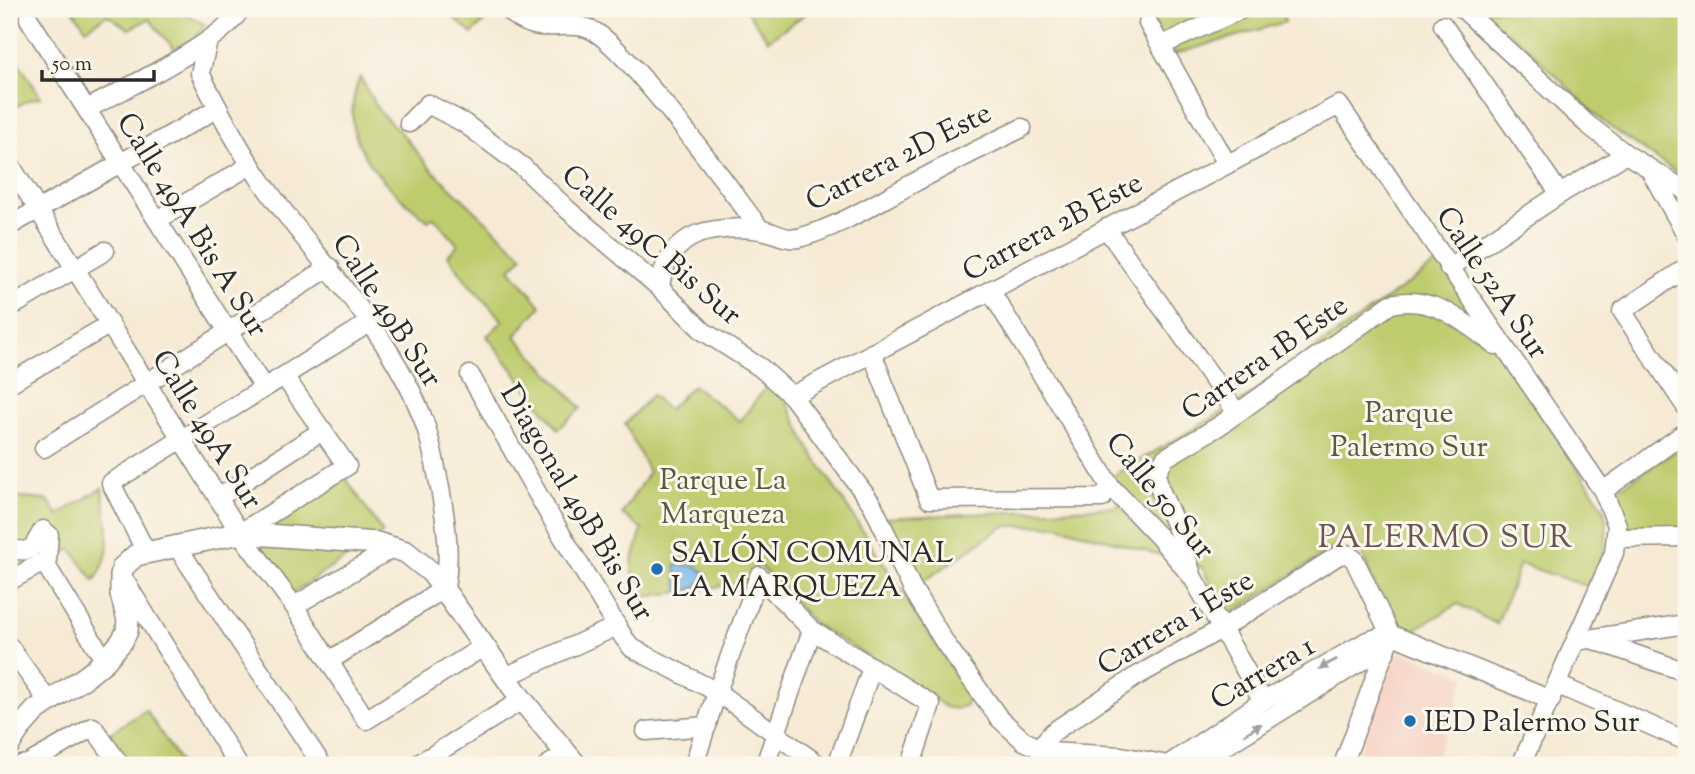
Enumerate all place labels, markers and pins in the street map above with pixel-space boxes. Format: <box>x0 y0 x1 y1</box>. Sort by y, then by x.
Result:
place label: SALÓN COMUNAL LA MARQUEZA <box>671 533 953 610</box>
marker: SALÓN COMUNAL LA MARQUEZA <box>649 561 665 577</box>
place label: IED Palermo Sur <box>1424 702 1639 745</box>
marker: IED Palermo Sur <box>1402 713 1418 729</box>

